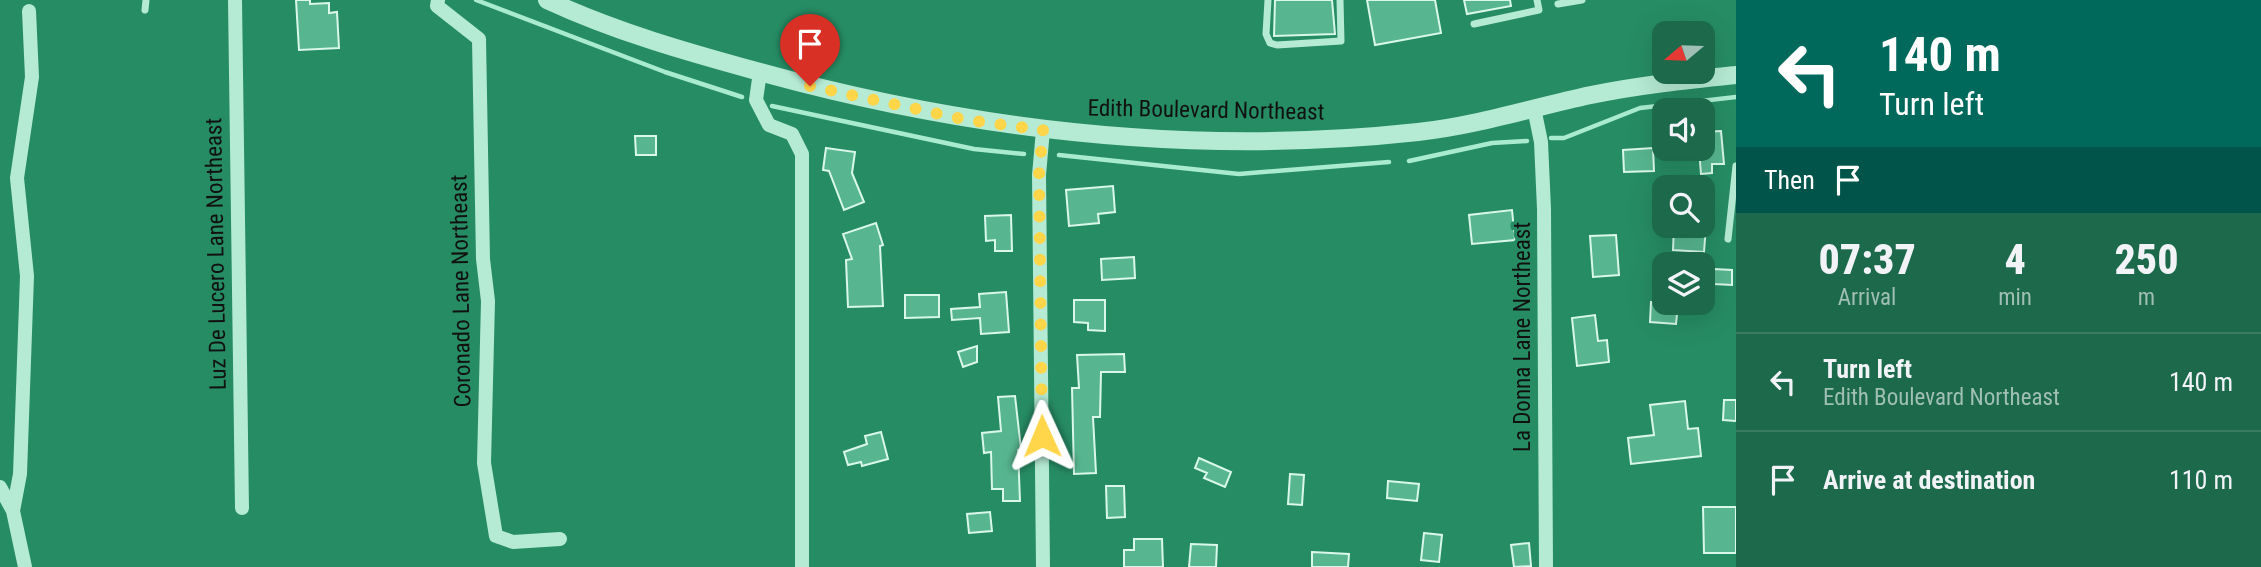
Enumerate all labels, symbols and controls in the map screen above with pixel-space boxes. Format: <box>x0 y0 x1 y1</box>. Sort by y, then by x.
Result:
pin <box>780 14 840 86</box>
north arrow <box>1652 21 1715 84</box>
map controls <box>1652 21 1715 315</box>
icon: arrive <box>791 25 829 63</box>
text: 140 m <box>1879 26 2001 83</box>
icon: left <box>1764 28 1855 119</box>
text: Turn left <box>1879 85 1984 123</box>
street label: Edith Boulevard Northeast <box>1087 94 1325 126</box>
button: sound <box>1652 98 1715 161</box>
street label: Luz De Lucero Lane Northeast <box>200 118 232 390</box>
icon: arrive <box>1829 161 1867 199</box>
text: Then <box>1764 165 1815 195</box>
street label: Coronado Lane Northeast <box>445 174 477 408</box>
button: search <box>1652 175 1715 238</box>
street label: La Donna Lane Northeast <box>1509 222 1536 452</box>
text: 07:37 <box>1818 235 1916 284</box>
text: 4 <box>2004 235 2026 284</box>
text: 250 <box>2114 235 2179 284</box>
button: layers <box>1652 252 1715 315</box>
text: Arrival <box>1838 284 1896 311</box>
text: min <box>1998 284 2032 311</box>
text: m <box>2138 284 2155 311</box>
text: Turn left <box>1823 354 1912 384</box>
icon: left <box>1764 363 1802 401</box>
text: 140 m <box>2169 367 2233 397</box>
text: Edith Boulevard Northeast <box>1823 384 2060 411</box>
position arrow <box>1005 399 1079 473</box>
icon: arrive <box>1764 461 1802 499</box>
text: Arrive at destination <box>1823 465 2035 495</box>
text: 110 m <box>2169 465 2233 495</box>

